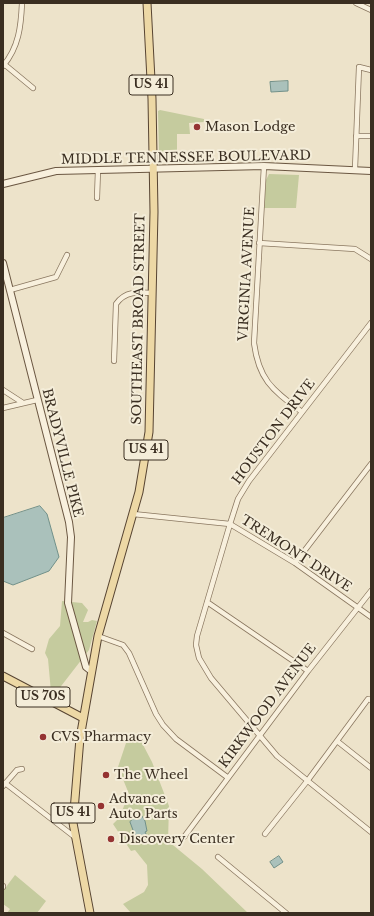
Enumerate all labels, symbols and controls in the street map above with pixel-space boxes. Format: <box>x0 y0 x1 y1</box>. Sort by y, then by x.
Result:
road number: US 41 <box>129 75 173 95</box>
place label: Mason Lodge <box>205 119 295 135</box>
marker: Mason Lodge <box>192 122 202 132</box>
street label: MIDDLE TENNESSEE BOULEVARD <box>61 148 311 168</box>
street label: VIRGINIA AVENUE <box>236 207 258 341</box>
street label: SOUTHEAST BROAD STREET <box>129 213 149 425</box>
street label: HOUSTON DRIVE <box>229 376 319 488</box>
street label: BRADYVILLE PIKE <box>38 387 86 519</box>
road number: US 41 <box>124 440 168 460</box>
street label: TREMONT DRIVE <box>238 512 354 596</box>
street label: KIRKWOOD AVENUE <box>216 641 320 771</box>
road number: US 70S <box>16 687 70 707</box>
place label: CVS Pharmacy <box>51 729 151 745</box>
marker: CVS Pharmacy <box>38 732 48 742</box>
place label: The Wheel <box>114 767 188 783</box>
marker: The Wheel <box>101 770 111 780</box>
place label: Advance Auto Parts <box>109 791 178 822</box>
marker: Advance Auto Parts <box>96 801 106 811</box>
road number: US 41 <box>51 803 95 823</box>
place label: Discovery Center <box>119 831 235 847</box>
marker: Discovery Center <box>106 834 116 844</box>

